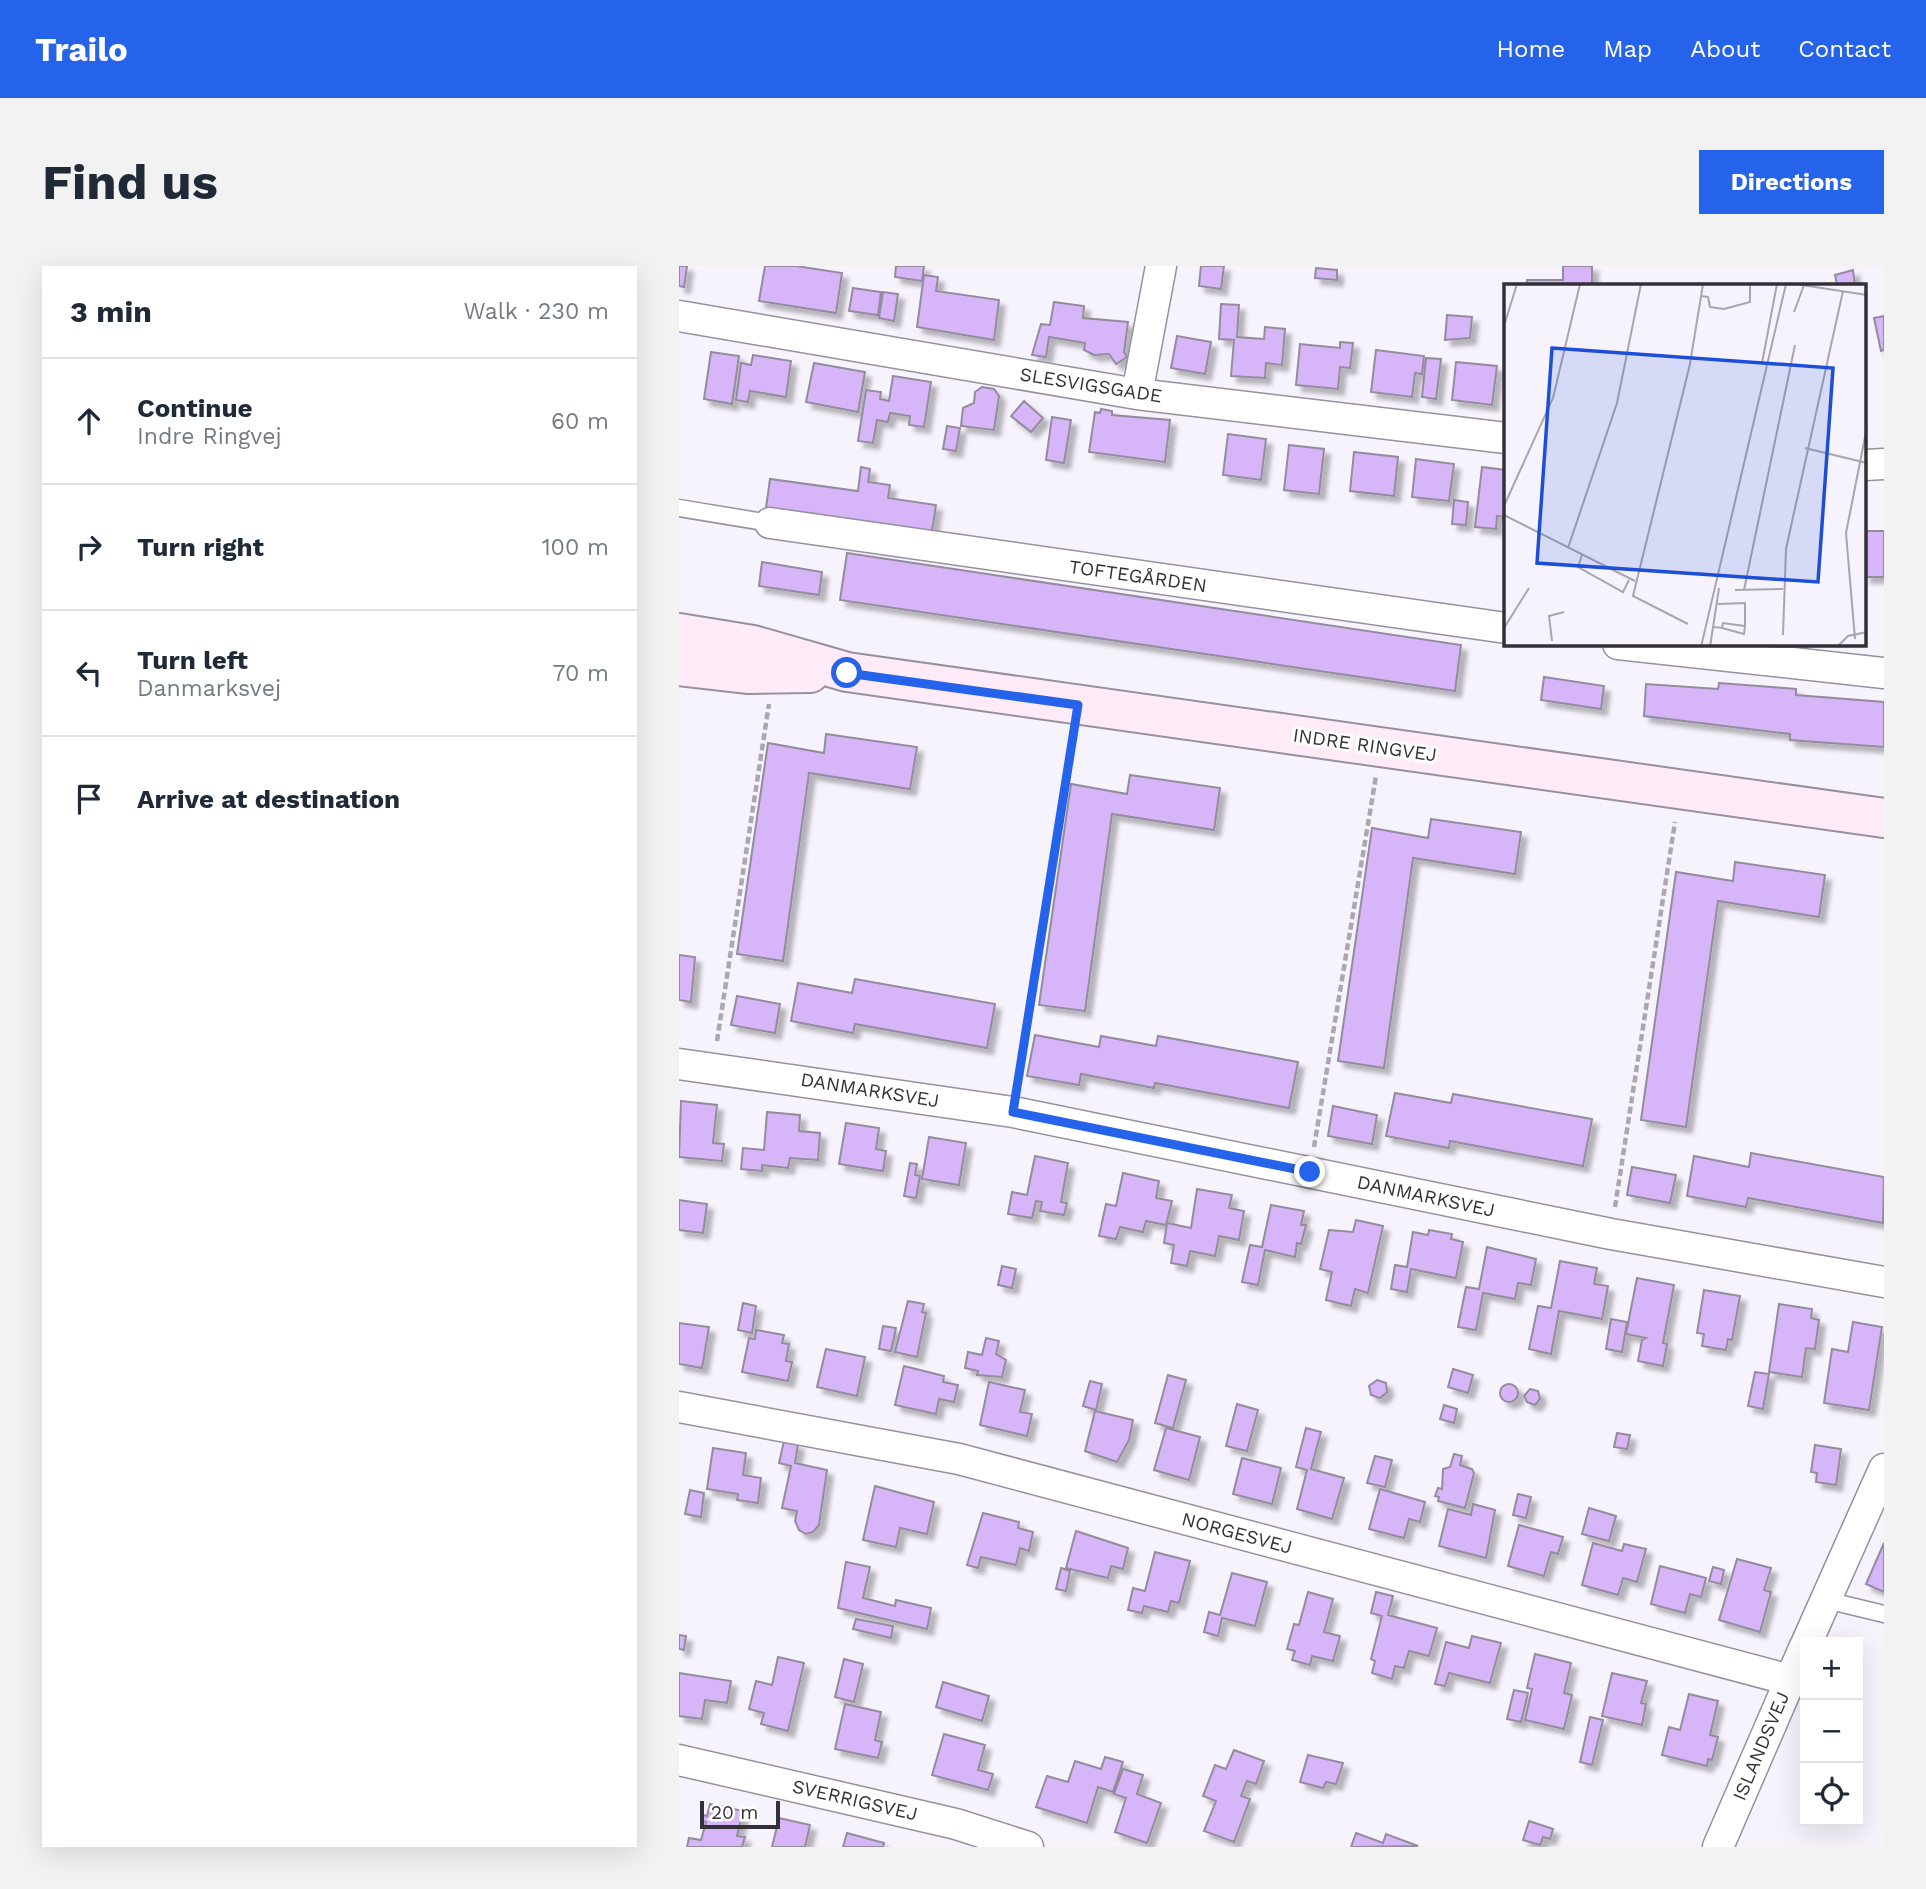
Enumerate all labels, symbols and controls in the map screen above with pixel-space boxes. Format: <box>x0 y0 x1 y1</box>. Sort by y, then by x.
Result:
text: Trailo <box>35 30 128 69</box>
text: Home <box>1497 35 1565 63</box>
text: Map <box>1603 35 1652 63</box>
text: About <box>1690 35 1760 63</box>
text: Contact <box>1798 35 1891 63</box>
button: Directions <box>1699 150 1884 214</box>
text: Find us <box>42 153 218 211</box>
inset map <box>1504 284 1867 646</box>
text: 3 min <box>70 294 152 329</box>
text: Walk · 230 m <box>463 298 609 325</box>
street label: SLESVIGSGADE <box>1018 362 1164 408</box>
text: Continue <box>137 393 253 423</box>
icon: ahead <box>70 402 108 440</box>
text: 60 m <box>551 408 609 435</box>
text: Indre Ringvej <box>137 423 282 450</box>
icon: right <box>70 528 108 566</box>
text: Turn right <box>137 532 264 562</box>
text: 100 m <box>542 534 609 561</box>
street label: TOFTEGÅRDEN <box>1068 555 1208 597</box>
text: Turn left <box>137 645 248 675</box>
icon: left <box>70 654 108 692</box>
route start <box>831 657 862 688</box>
text: 70 m <box>552 660 609 687</box>
text: Danmarksvej <box>137 675 281 702</box>
street label: INDRE RINGVEJ <box>1292 724 1438 766</box>
icon: arrive <box>70 780 108 818</box>
text: Arrive at destination <box>137 784 400 814</box>
street label: DANMARKSVEJ <box>799 1068 941 1112</box>
route end <box>1294 1156 1325 1187</box>
street label: DANMARKSVEJ <box>1355 1170 1497 1222</box>
street label: NORGESVEJ <box>1179 1507 1295 1559</box>
map controls <box>1800 1637 1863 1826</box>
button: + <box>1800 1637 1863 1700</box>
street label: ISLANDSVEJ <box>1728 1688 1794 1804</box>
button: − <box>1800 1700 1863 1763</box>
button: locate <box>1800 1763 1863 1826</box>
street label: SVERRIGSVEJ <box>790 1774 920 1826</box>
scale bar <box>700 1798 781 1830</box>
text: 20 m <box>711 1801 758 1824</box>

